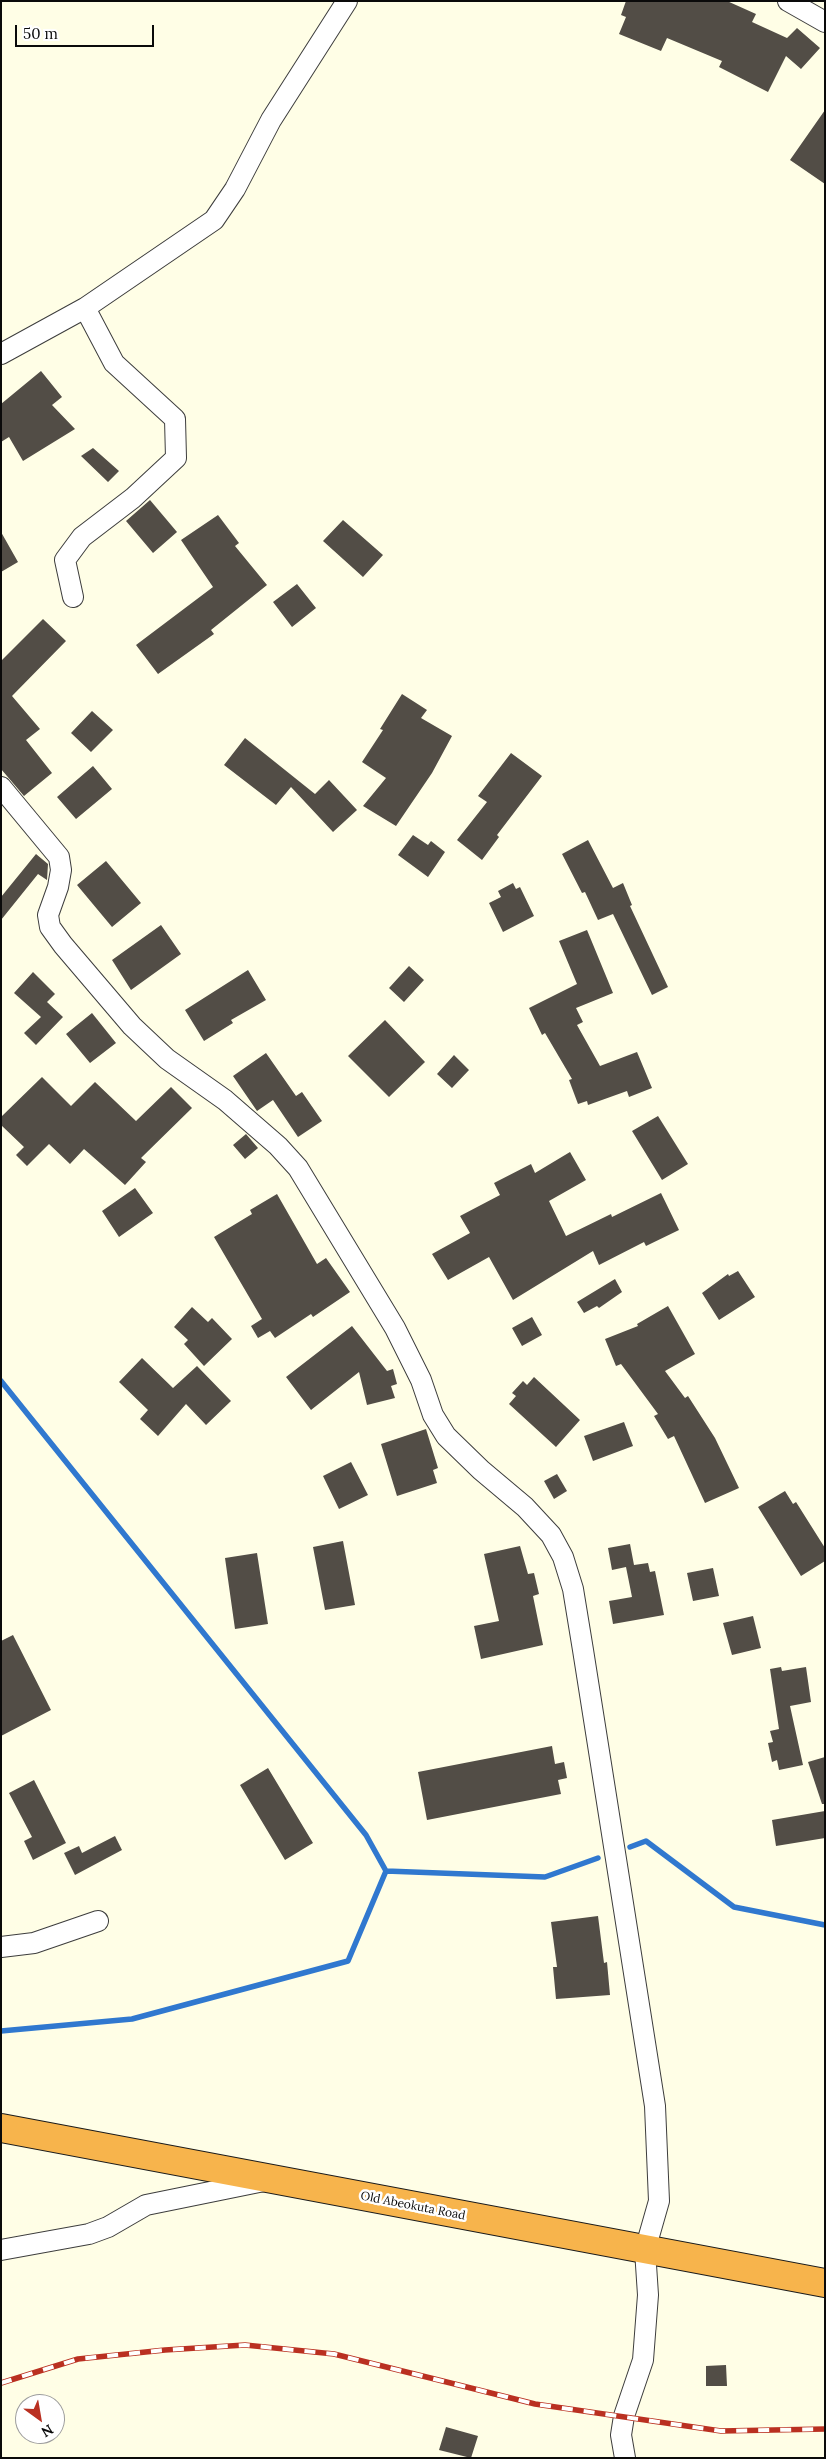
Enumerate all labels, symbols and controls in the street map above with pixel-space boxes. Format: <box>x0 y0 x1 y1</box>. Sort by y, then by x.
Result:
scale bar <box>18 15 156 47</box>
text: 50 m <box>23 24 58 43</box>
street label: Old Abeokuta Road <box>359 2189 467 2223</box>
north arrow <box>15 2394 65 2444</box>
text: N <box>38 2420 57 2441</box>

